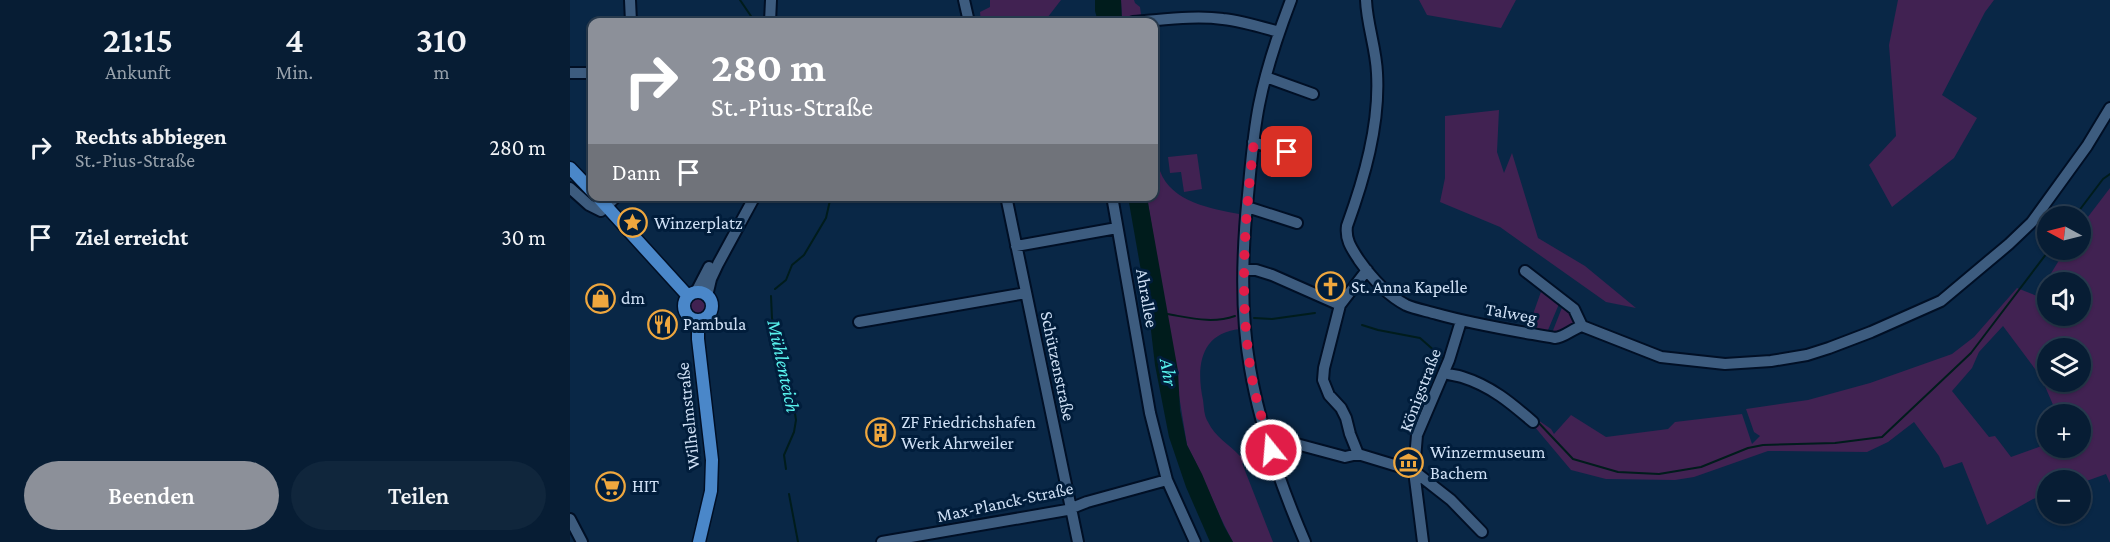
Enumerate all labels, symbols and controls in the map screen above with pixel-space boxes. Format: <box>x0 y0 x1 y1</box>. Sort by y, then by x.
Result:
text: 21:15 <box>103 20 173 60</box>
text: 4 <box>285 20 304 60</box>
text: 310 <box>416 20 467 60</box>
icon: right <box>612 42 690 120</box>
text: 280 m <box>711 43 826 90</box>
text: Ankunft <box>105 61 171 83</box>
text: Min. <box>276 61 313 83</box>
text: m <box>433 61 450 83</box>
text: St.-Pius-Straße <box>711 92 873 122</box>
text: Rechts abbiegen <box>75 124 227 149</box>
pin <box>1261 126 1312 177</box>
icon: right <box>24 131 57 164</box>
text: 280 m <box>489 135 546 160</box>
icon: arrive <box>1270 135 1303 168</box>
text: St.-Pius-Straße <box>75 149 195 171</box>
icon: arrive <box>672 156 705 189</box>
text: Dann <box>612 160 660 185</box>
north arrow <box>2037 206 2091 260</box>
map controls <box>2037 206 2091 524</box>
place icon: Winzerplatz <box>617 207 649 239</box>
place label: Winzerplatz <box>654 213 743 233</box>
icon: arrive <box>24 221 57 254</box>
text: Ziel erreicht <box>75 225 188 250</box>
text: 30 m <box>501 225 546 250</box>
street label: Ahrallee <box>1132 267 1162 329</box>
church icon: St. Anna Kapelle <box>1314 271 1346 303</box>
button: sound <box>2037 272 2091 326</box>
place label: St. Anna Kapelle <box>1351 277 1467 297</box>
shop icon: dm <box>584 282 616 314</box>
place label: dm <box>621 288 645 308</box>
street label: Talweg <box>1484 299 1539 327</box>
restaurant icon: Pambula <box>646 308 678 340</box>
street label: Schützenstraße <box>1037 309 1079 423</box>
place label: Pambula <box>683 314 746 334</box>
water label: Mühlenteich <box>763 317 805 414</box>
button: layers <box>2037 338 2091 392</box>
street label: Königstraße <box>1395 346 1445 434</box>
water label: Ahr <box>1156 355 1182 389</box>
street label: Wilhelmstraße <box>672 361 704 471</box>
button: + <box>2037 404 2091 458</box>
place label: ZF Friedrichshafen Werk Ahrweiler <box>901 412 1036 453</box>
building icon: ZF Friedrichshafen Werk Ahrweiler <box>864 416 896 448</box>
position arrow <box>1239 418 1303 482</box>
place label: Winzermuseum Bachem <box>1430 442 1546 483</box>
museum icon: Winzermuseum Bachem <box>1393 446 1425 478</box>
button: Beenden <box>24 461 279 530</box>
button: Teilen <box>291 461 546 530</box>
supermarket icon: HIT <box>595 470 627 502</box>
button: − <box>2037 470 2091 524</box>
place label: HIT <box>632 476 659 496</box>
street label: Max-Planck-Straße <box>935 478 1075 526</box>

